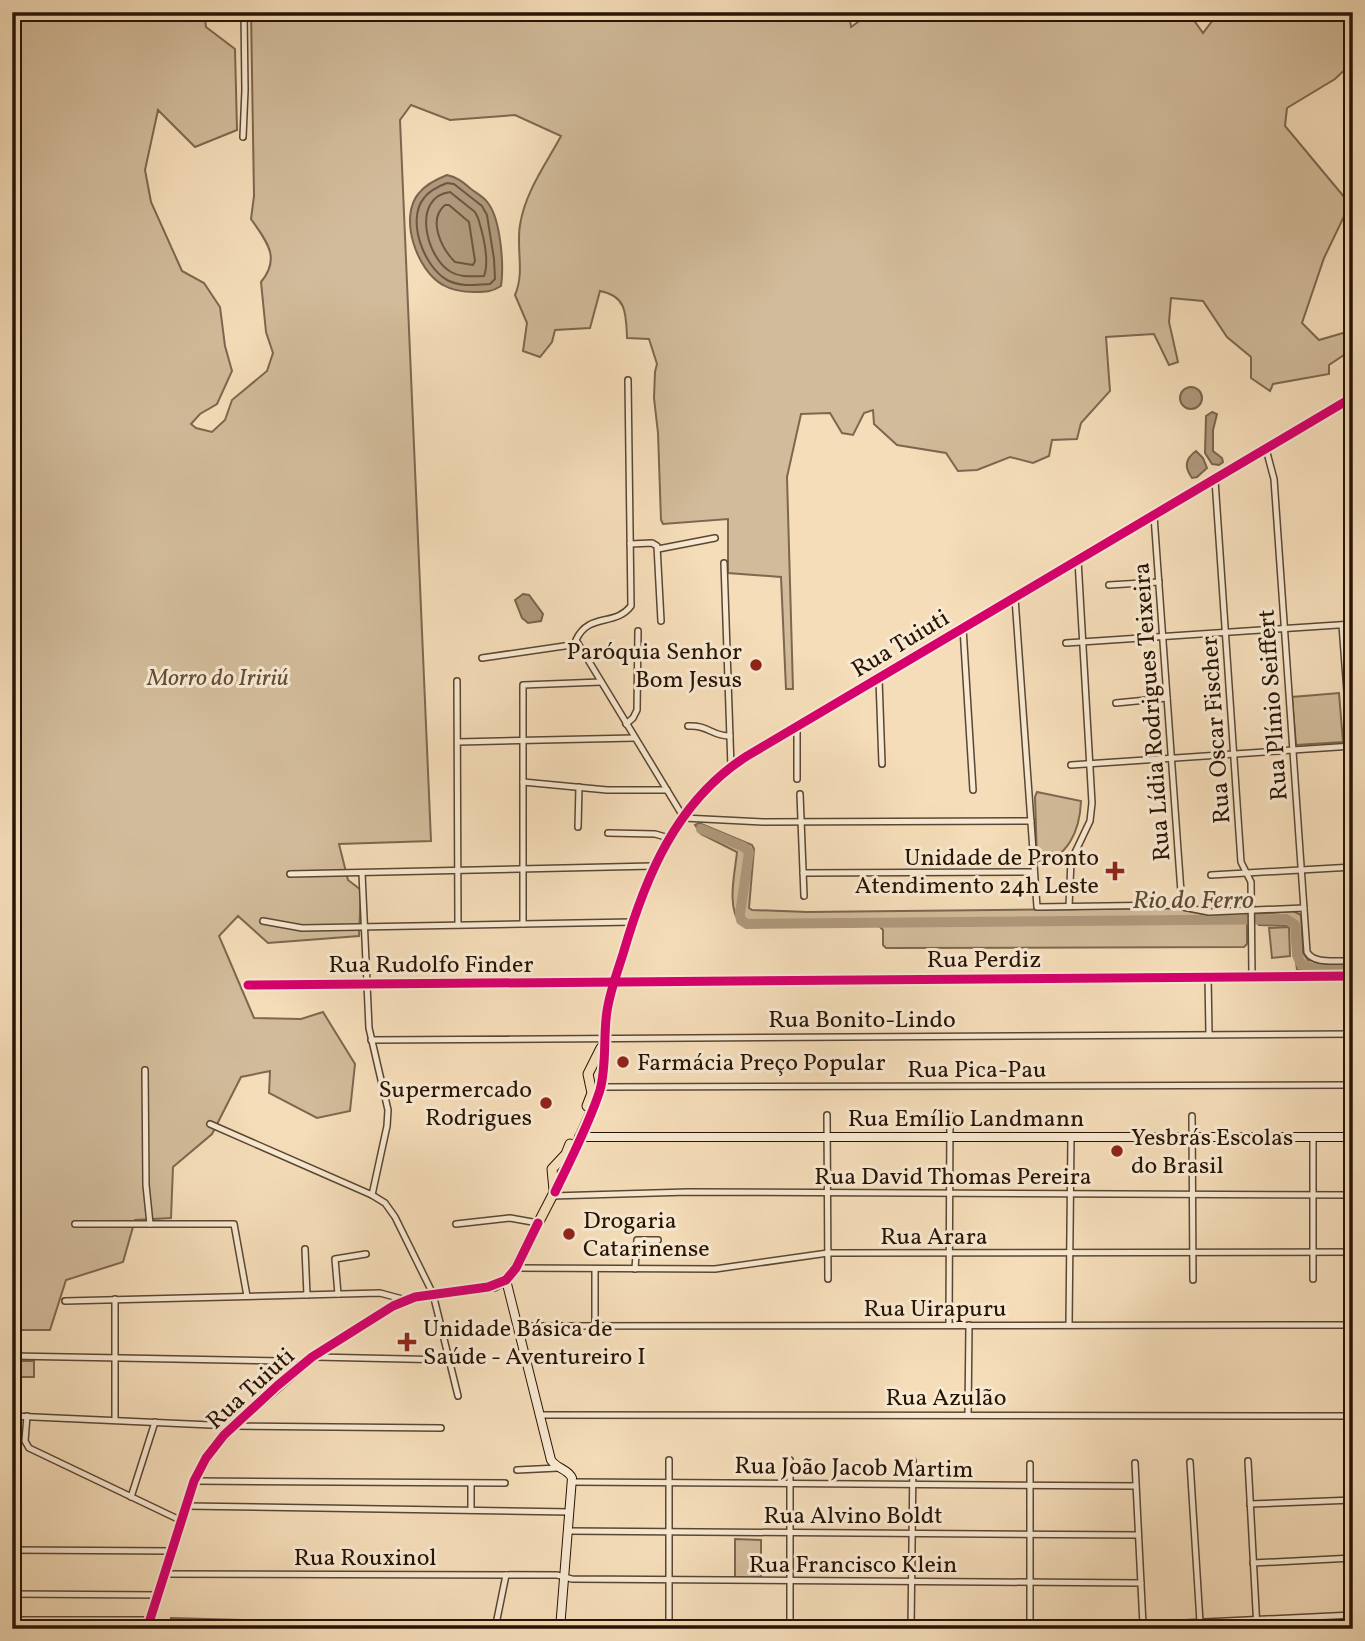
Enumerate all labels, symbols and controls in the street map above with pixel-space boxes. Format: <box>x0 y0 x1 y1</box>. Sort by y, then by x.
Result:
street label: Rua Lídia Rodrigues Teixeira <box>1126 561 1180 862</box>
street label: Rua Tuiuti <box>846 602 956 687</box>
street label: Rua Plínio Seiffert <box>1250 608 1298 802</box>
street label: Rua Oscar Fischer <box>1193 635 1241 825</box>
place label: Paróquia Senhor Bom Jesus <box>567 636 742 698</box>
marker: Paróquia Senhor Bom Jesus <box>748 657 764 673</box>
park label: Morro do Iririú <box>146 662 289 696</box>
place label: Unidade de Pronto Atendimento 24h Leste <box>855 842 1099 904</box>
marker: Unidade de Pronto Atendimento 24h Leste <box>1105 861 1125 881</box>
water label: Rio do Ferro <box>1132 883 1254 919</box>
street label: Rua Perdiz <box>927 944 1041 978</box>
street label: Rua Rudolfo Finder <box>329 949 533 983</box>
street label: Rua Bonito-Lindo <box>768 1004 956 1038</box>
place label: Farmácia Preço Popular <box>637 1047 886 1081</box>
marker: Farmácia Preço Popular <box>615 1054 631 1070</box>
street label: Rua Pica-Pau <box>907 1054 1047 1088</box>
place label: Supermercado Rodrigues <box>378 1074 532 1136</box>
marker: Supermercado Rodrigues <box>538 1095 554 1111</box>
street label: Rua Emílio Landmann <box>848 1103 1084 1137</box>
place label: Yesbrás Escolas do Brasil <box>1131 1122 1293 1184</box>
marker: Yesbrás Escolas do Brasil <box>1109 1143 1125 1159</box>
street label: Rua David Thomas Pereira <box>814 1161 1092 1195</box>
place label: Drogaria Catarinense <box>583 1205 710 1267</box>
street label: Rua Arara <box>880 1221 988 1255</box>
marker: Drogaria Catarinense <box>561 1226 577 1242</box>
street label: Rua Uirapuru <box>863 1293 1007 1327</box>
place label: Unidade Básica de Saúde - Aventureiro I <box>423 1313 646 1375</box>
marker: Unidade Básica de Saúde - Aventureiro I <box>397 1332 417 1352</box>
street label: Rua Tuiuti <box>200 1340 303 1439</box>
street label: Rua Azulão <box>885 1382 1007 1416</box>
street label: Rua João Jacob Martim <box>734 1450 974 1488</box>
street label: Rua Alvino Boldt <box>763 1500 943 1534</box>
street label: Rua Rouxinol <box>294 1542 436 1576</box>
street label: Rua Francisco Klein <box>749 1549 957 1583</box>

